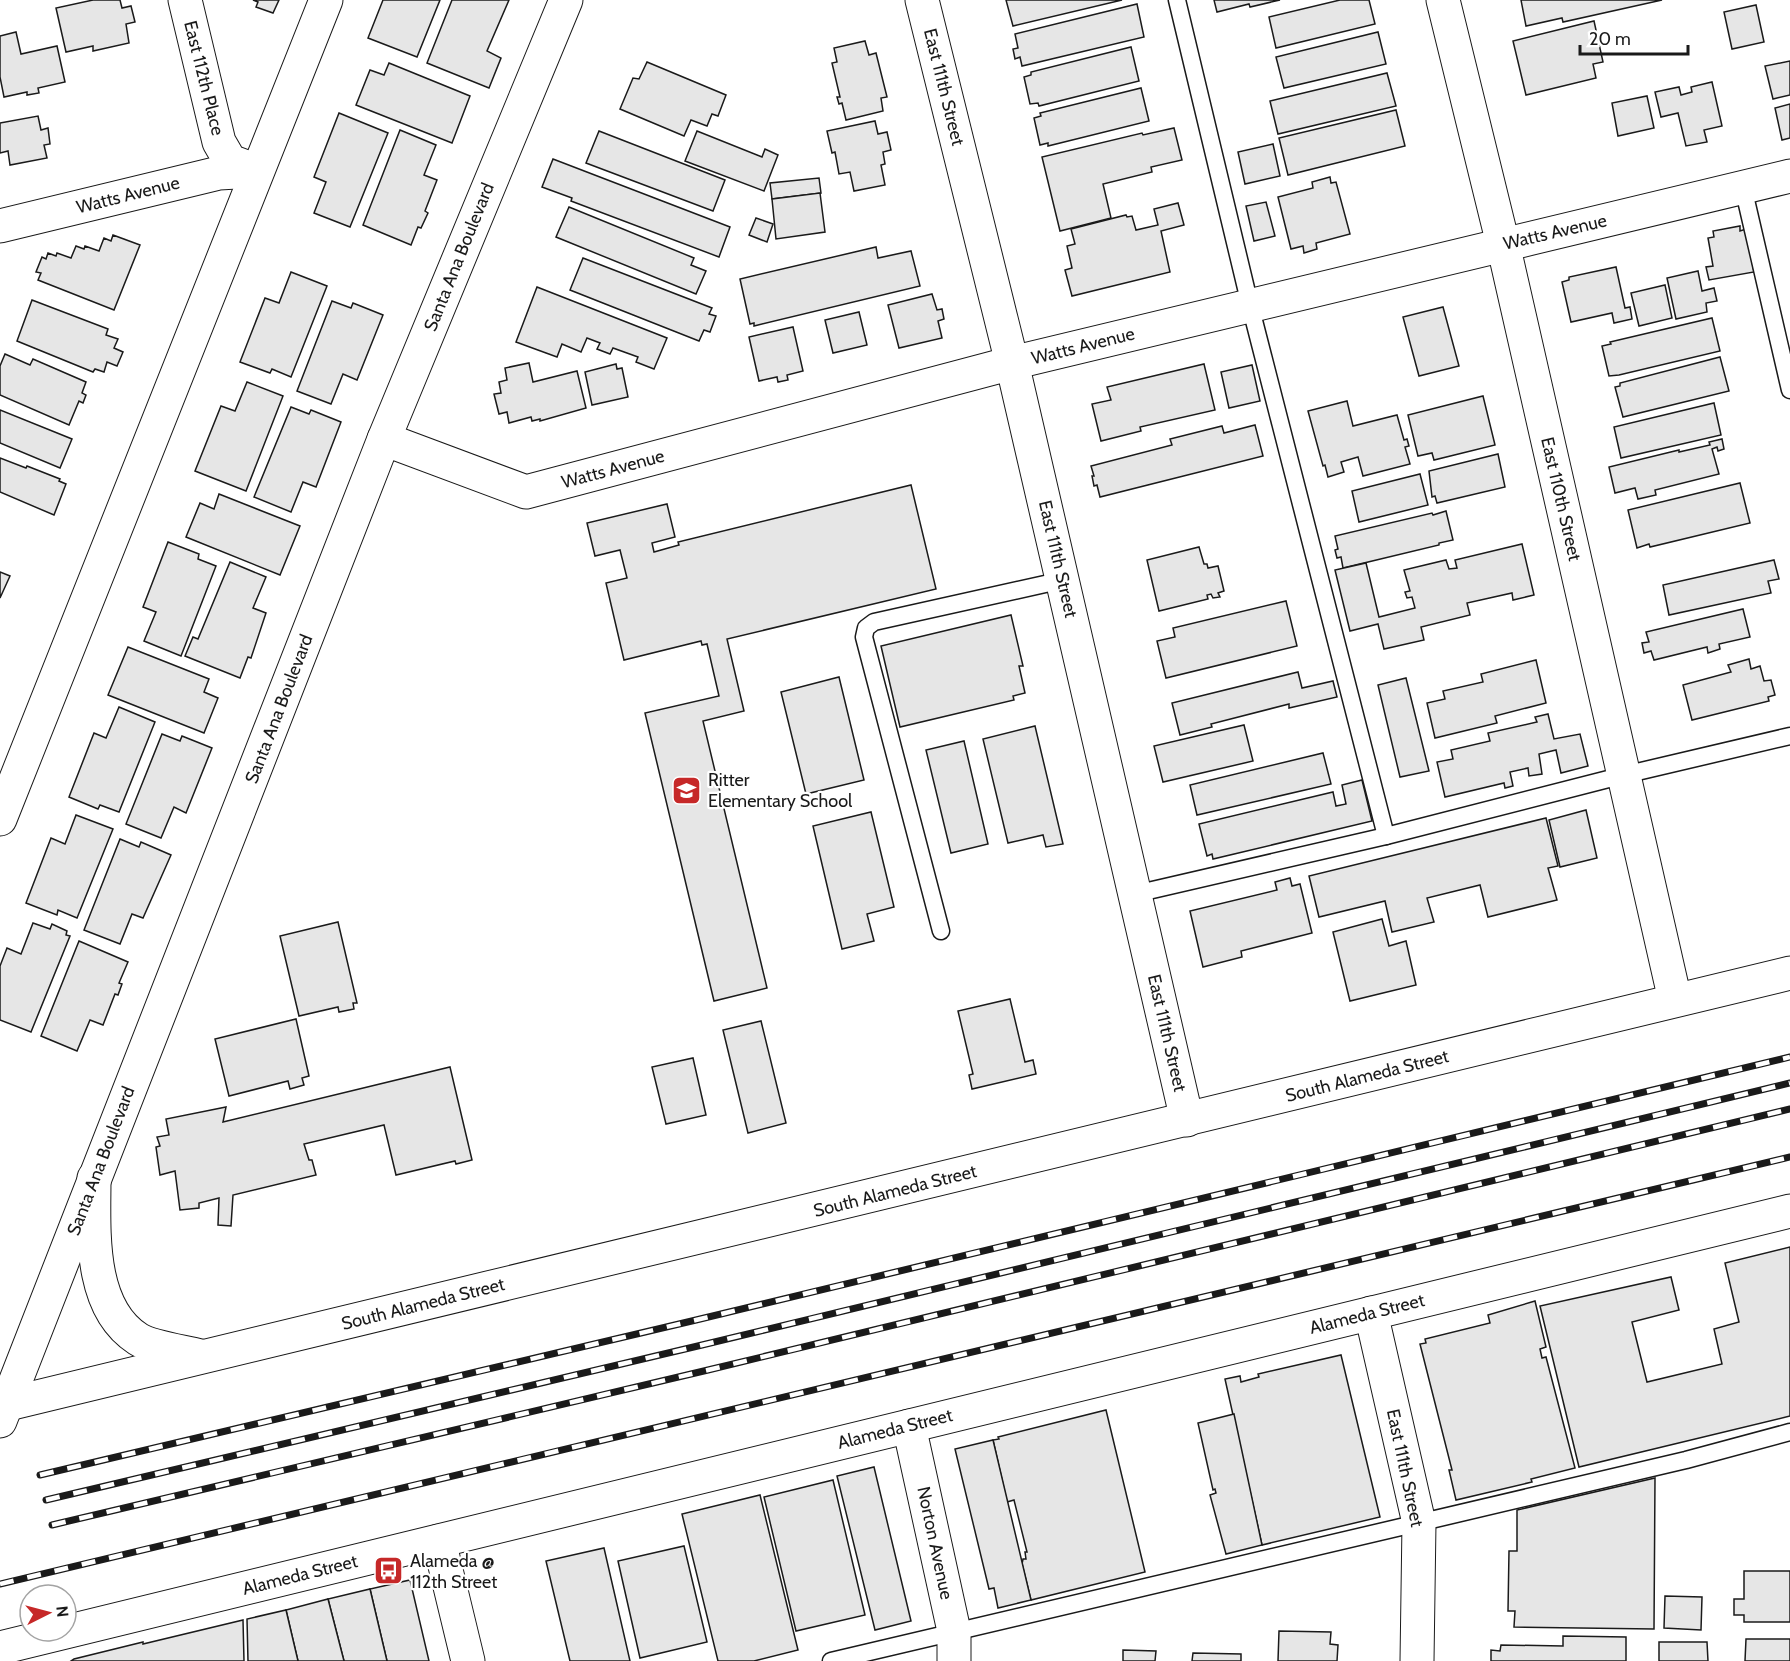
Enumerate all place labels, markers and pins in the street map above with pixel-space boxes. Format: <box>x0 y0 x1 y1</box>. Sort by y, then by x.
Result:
place label: Ritter Elementary School <box>708 769 853 812</box>
school or university icon: Ritter Elementary School <box>671 774 703 806</box>
place label: Alameda @ 112th Street <box>410 1550 497 1593</box>
bus stop icon: Alameda @ 112th Street <box>373 1555 405 1587</box>

